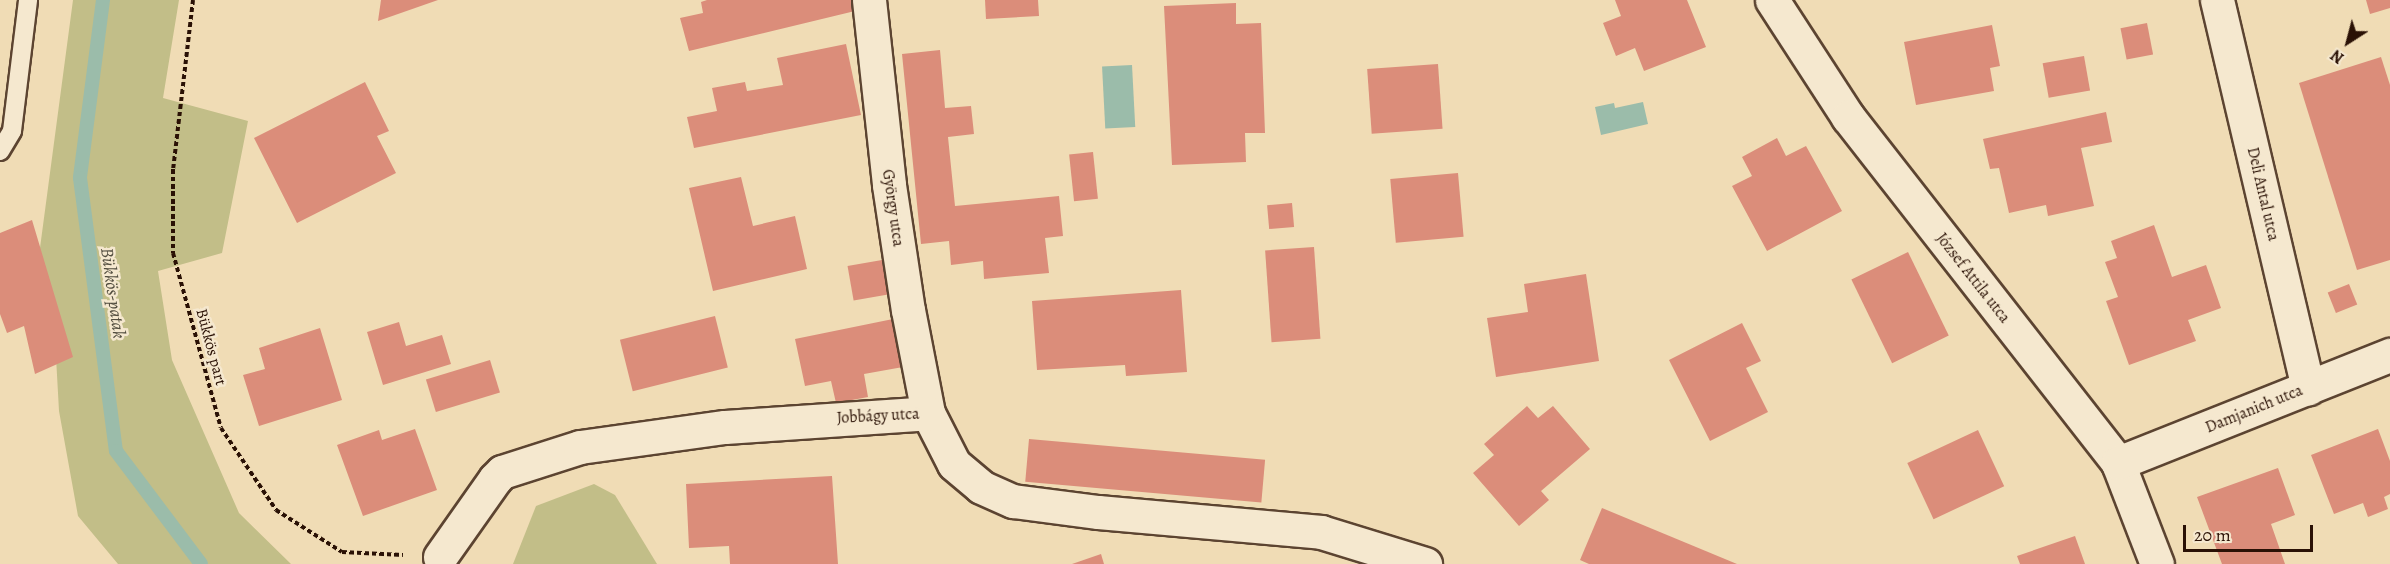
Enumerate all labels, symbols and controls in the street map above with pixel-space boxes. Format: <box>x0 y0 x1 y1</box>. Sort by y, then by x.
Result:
north arrow <box>2318 12 2378 72</box>
text: N <box>2326 44 2349 69</box>
street label: Deli Antal utca <box>2243 145 2283 243</box>
street label: György utca <box>878 168 908 248</box>
street label: József Attila utca <box>1932 229 2014 327</box>
water label: Bükkös-patak <box>96 246 130 340</box>
street label: Bükkös part <box>192 307 230 387</box>
street label: Damjanich utca <box>2203 381 2305 437</box>
street label: Jobbágy utca <box>836 404 920 428</box>
scale bar <box>2186 513 2316 551</box>
text: 20 m <box>2194 523 2231 547</box>

